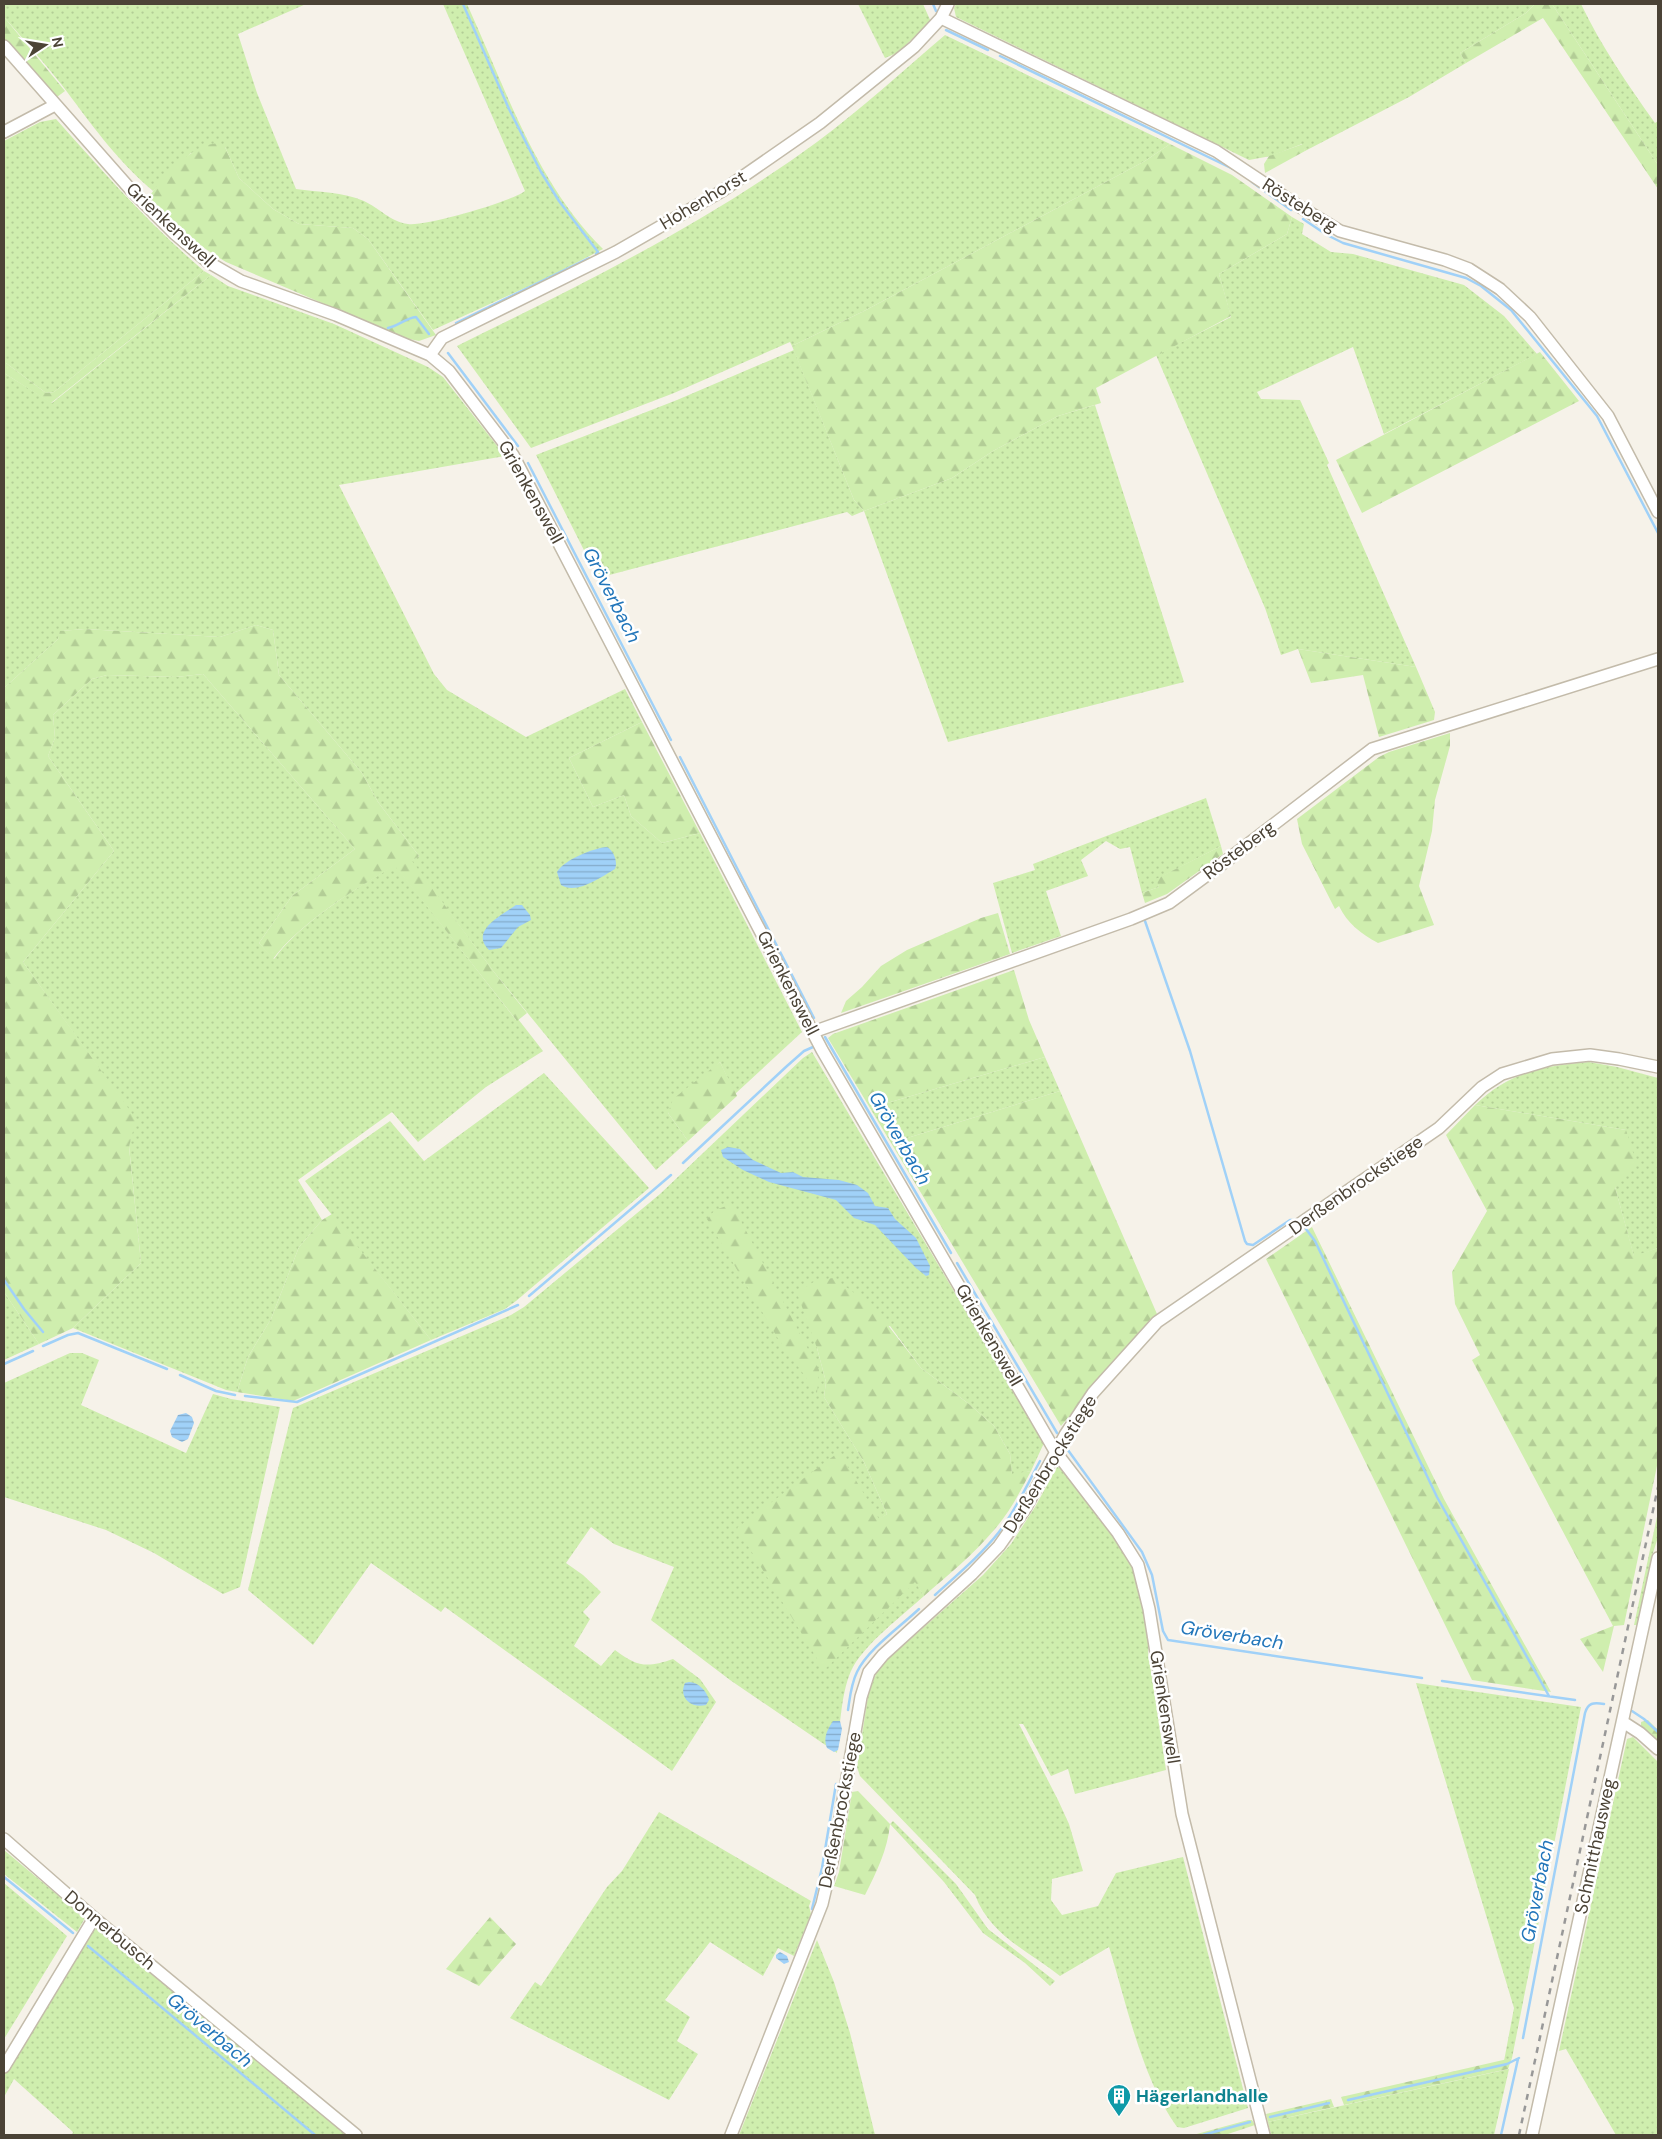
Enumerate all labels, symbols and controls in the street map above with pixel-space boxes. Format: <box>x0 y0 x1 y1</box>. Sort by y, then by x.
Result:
north arrow <box>20 20 70 70</box>
text: N <box>48 35 68 49</box>
street label: Hohenhorst <box>655 165 751 235</box>
street label: Rösteberg <box>1258 172 1342 238</box>
street label: Grienkenswell <box>121 177 221 273</box>
street label: Grienkenswell <box>493 436 569 548</box>
water label: Gröverbach <box>577 543 647 647</box>
street label: Rösteberg <box>1198 815 1280 885</box>
street label: Grienkenswell <box>751 927 825 1039</box>
water label: Gröverbach <box>863 1087 937 1189</box>
street label: Derßenbrockstiege <box>1284 1130 1428 1240</box>
street label: Grienkenswell <box>950 1279 1028 1391</box>
street label: Derßenbrockstiege <box>998 1390 1102 1538</box>
water label: Gröverbach <box>1179 1615 1285 1655</box>
street label: Grienkenswell <box>1144 1649 1186 1765</box>
street label: Derßenbrockstiege <box>813 1730 867 1890</box>
street label: Schmitthausweg <box>1569 1776 1621 1916</box>
water label: Gröverbach <box>1515 1838 1559 1944</box>
street label: Donnerbusch <box>59 1885 161 1975</box>
water label: Gröverbach <box>162 1987 258 2073</box>
building icon: Hägerlandhalle <box>1106 2083 1132 2117</box>
place label: Hägerlandhalle <box>1136 2084 1268 2108</box>

